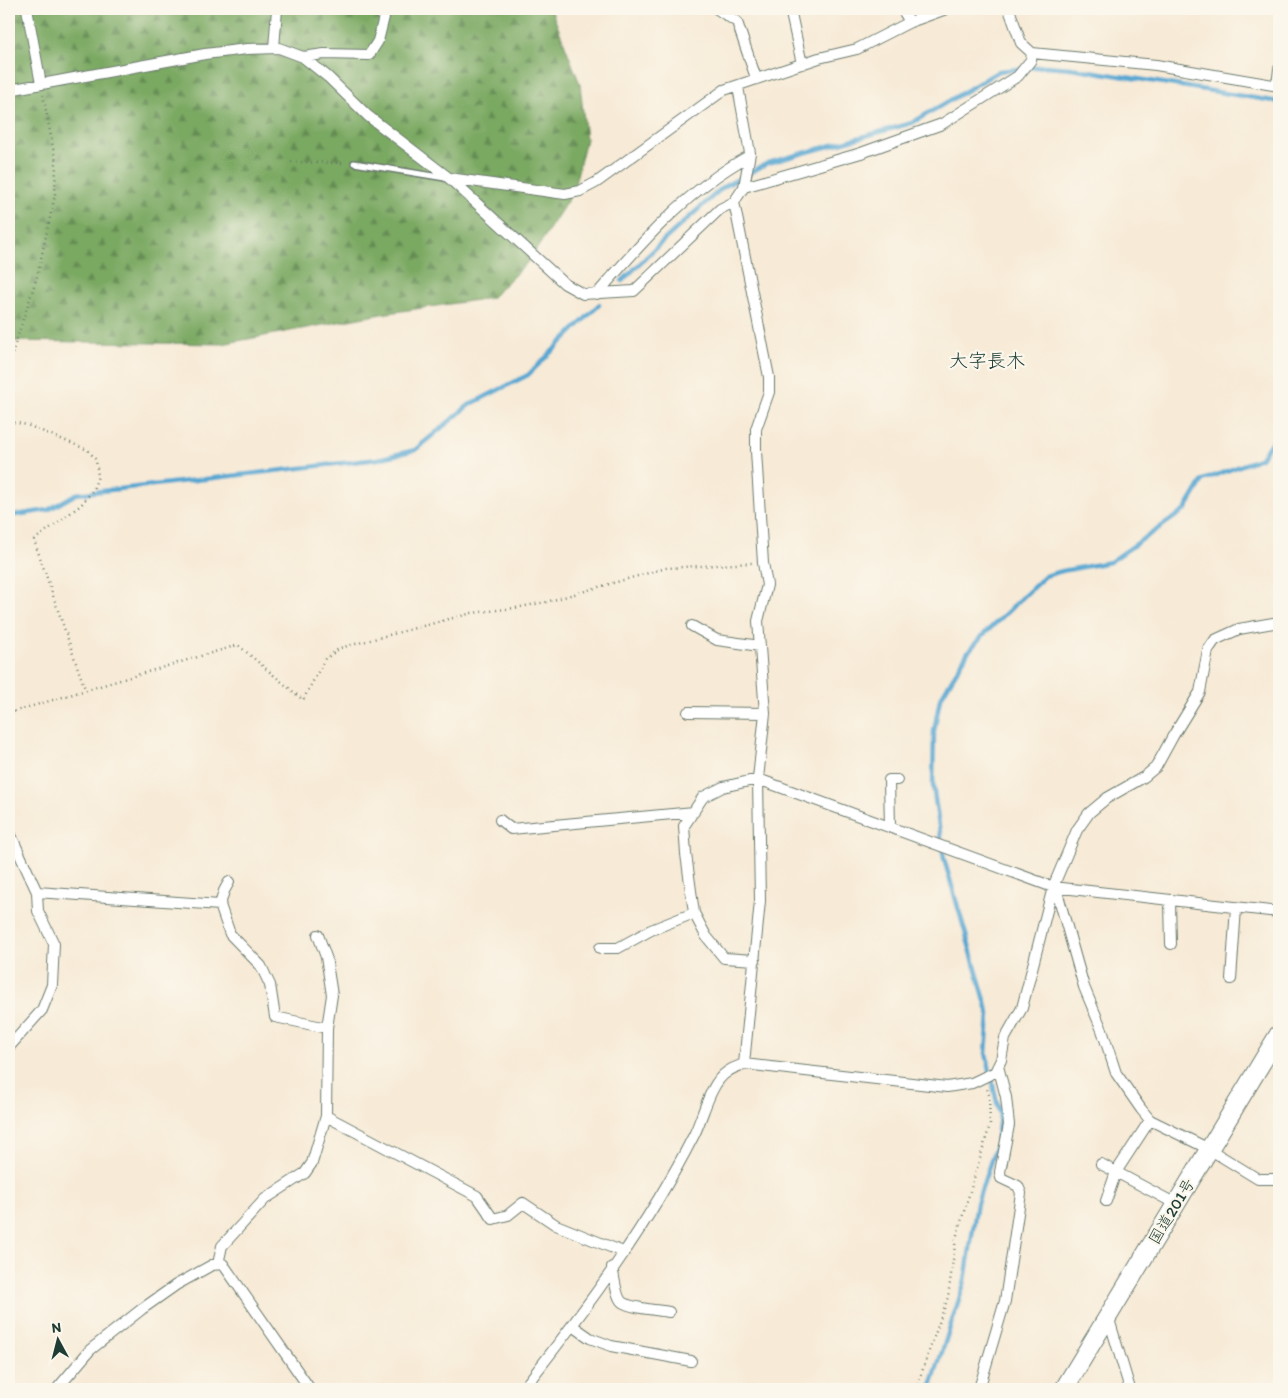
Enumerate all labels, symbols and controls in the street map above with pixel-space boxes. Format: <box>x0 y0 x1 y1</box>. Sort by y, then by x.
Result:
district label: 大字長木 <box>949 349 1025 372</box>
street label: 国道201号 <box>1144 1175 1199 1248</box>
north arrow <box>32 1316 82 1366</box>
text: N <box>51 1319 62 1337</box>

